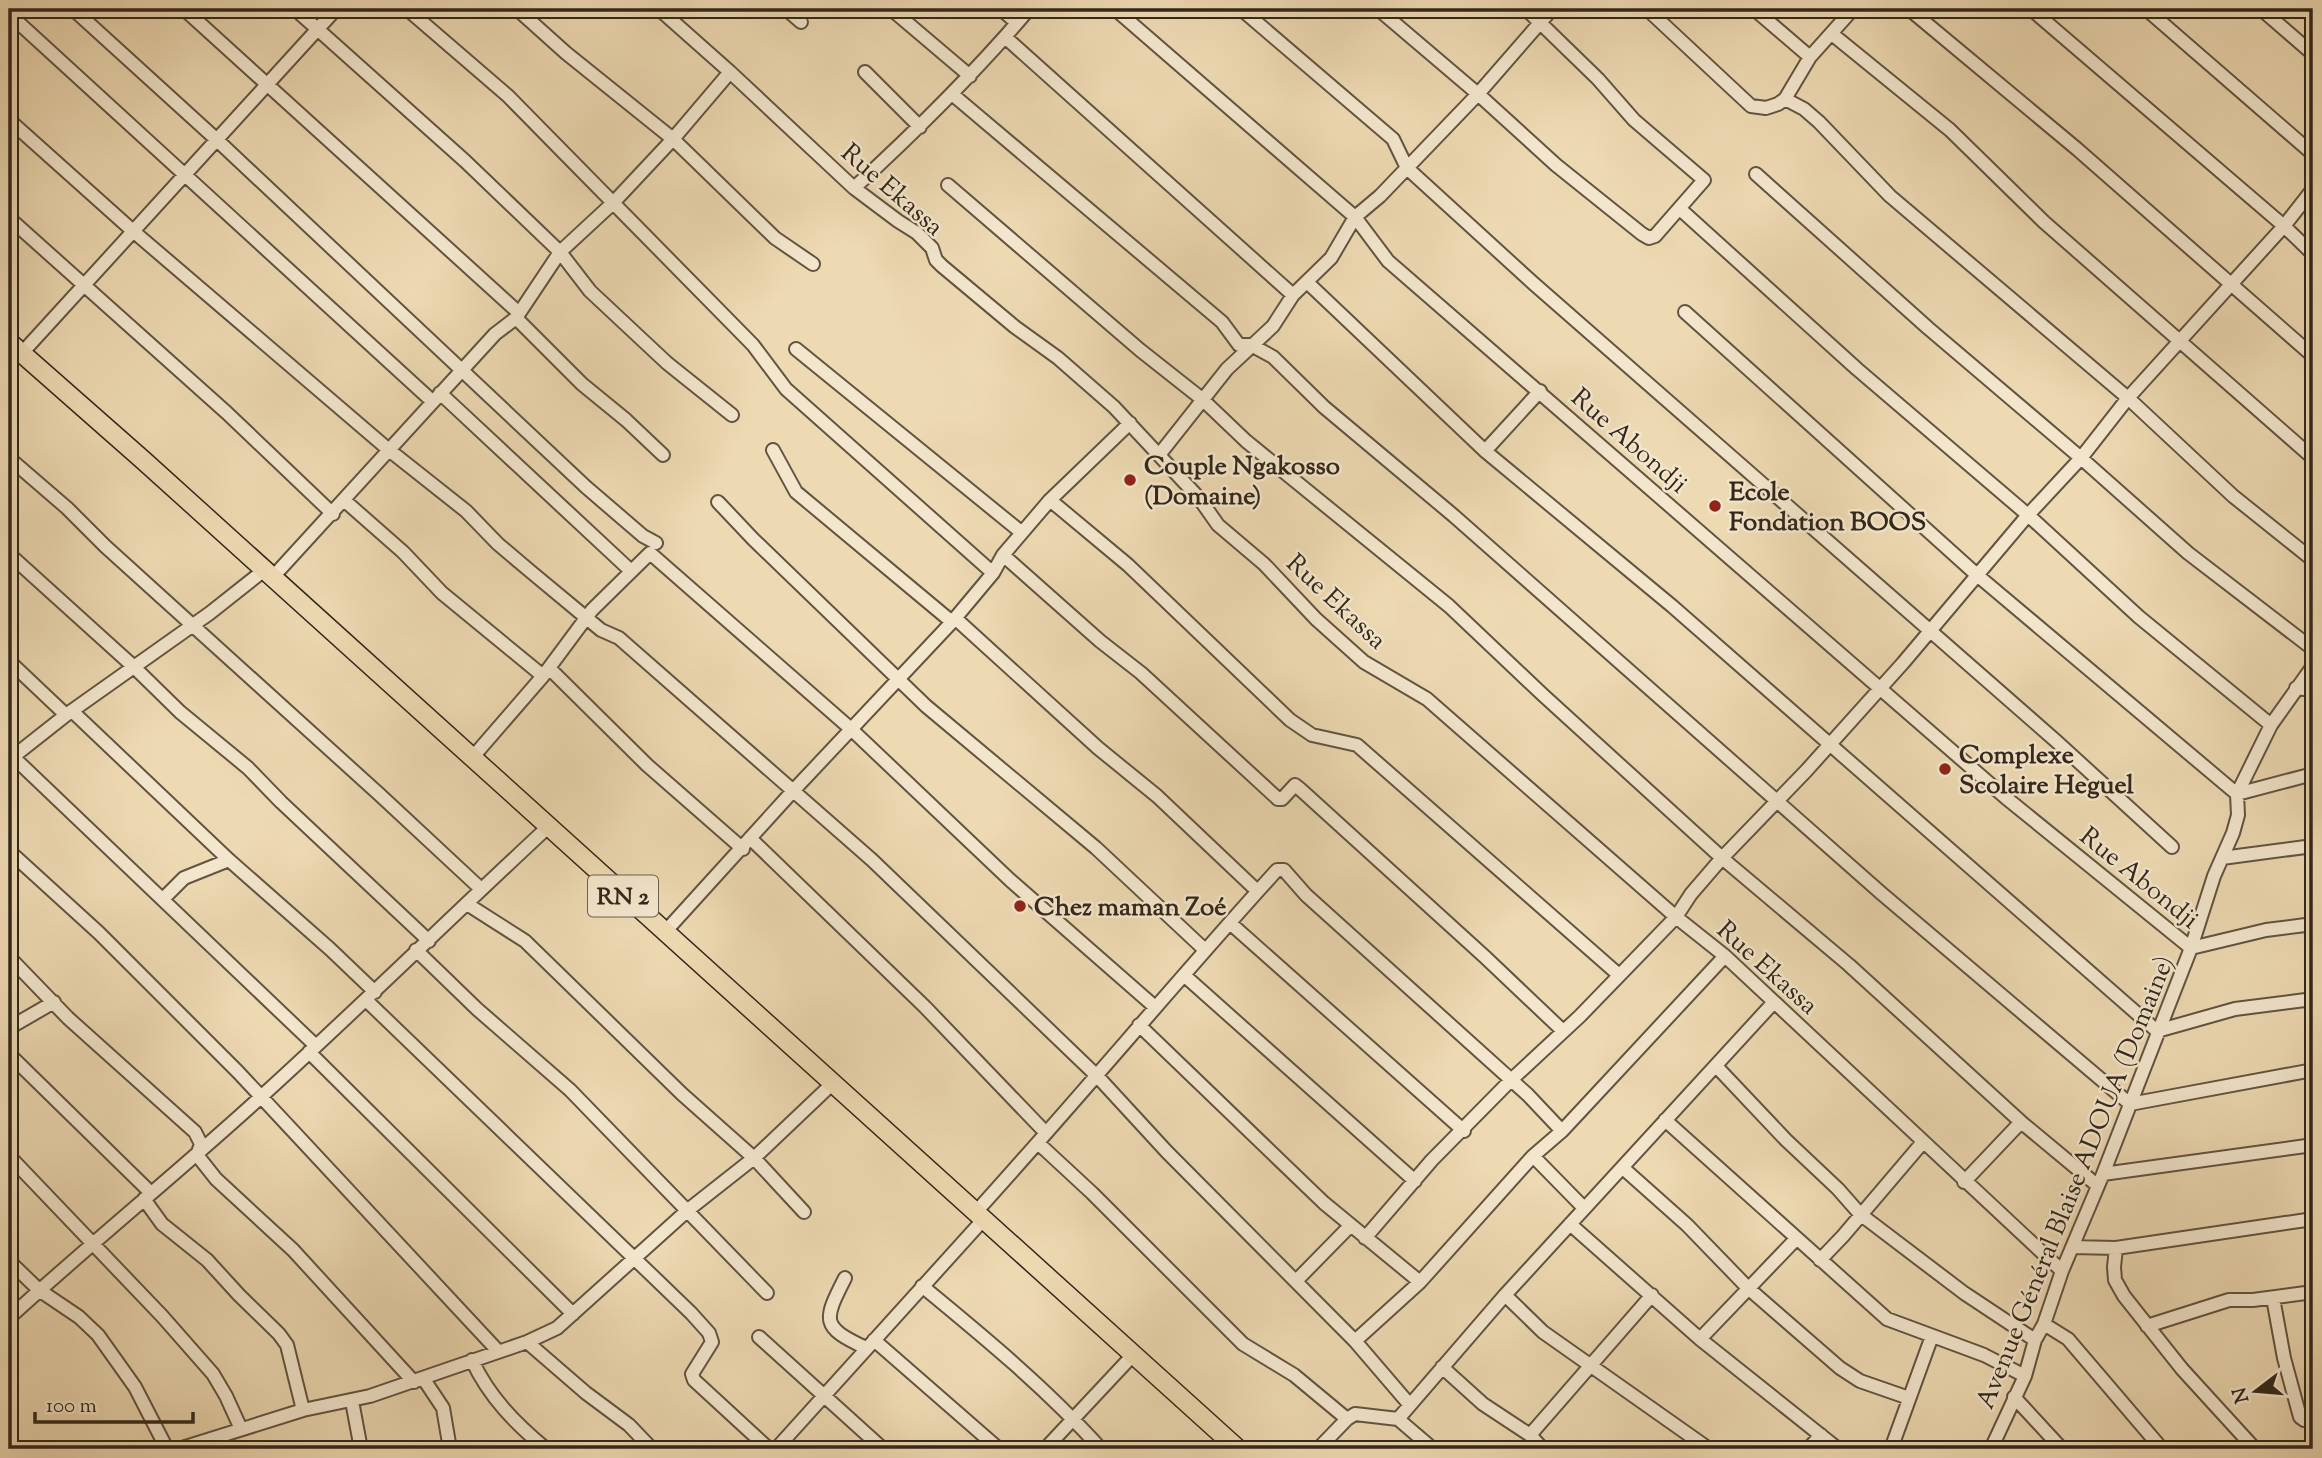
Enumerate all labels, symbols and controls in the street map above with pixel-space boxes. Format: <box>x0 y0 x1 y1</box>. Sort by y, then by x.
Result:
street label: Rue Ekassa <box>832 136 951 246</box>
street label: Rue Abondji <box>1562 381 1695 503</box>
place label: Couple Ngakosso (Domaine) <box>1144 449 1340 516</box>
marker: Couple Ngakosso (Domaine) <box>1122 472 1138 488</box>
place label: Ecole Fondation BOOS <box>1729 475 1926 542</box>
marker: Ecole Fondation BOOS <box>1707 498 1723 514</box>
street label: Rue Ekassa <box>1277 547 1394 659</box>
place label: Complexe Scolaire Heguel <box>1959 738 2135 805</box>
marker: Complexe Scolaire Heguel <box>1937 761 1953 777</box>
street label: Rue Abondji <box>2071 819 2206 939</box>
road number: RN 2 <box>588 876 658 916</box>
place label: Chez maman Zoé <box>1034 890 1226 927</box>
marker: Chez maman Zoé <box>1012 898 1028 914</box>
street label: Rue Ekassa <box>1707 913 1825 1025</box>
street label: Avenue Général Blaise ADOUA (Domaine) <box>1968 951 2184 1415</box>
north arrow <box>2220 1356 2290 1426</box>
scale bar <box>35 1381 192 1425</box>
text: N <box>2227 1384 2257 1406</box>
text: 100 m <box>46 1392 97 1422</box>

